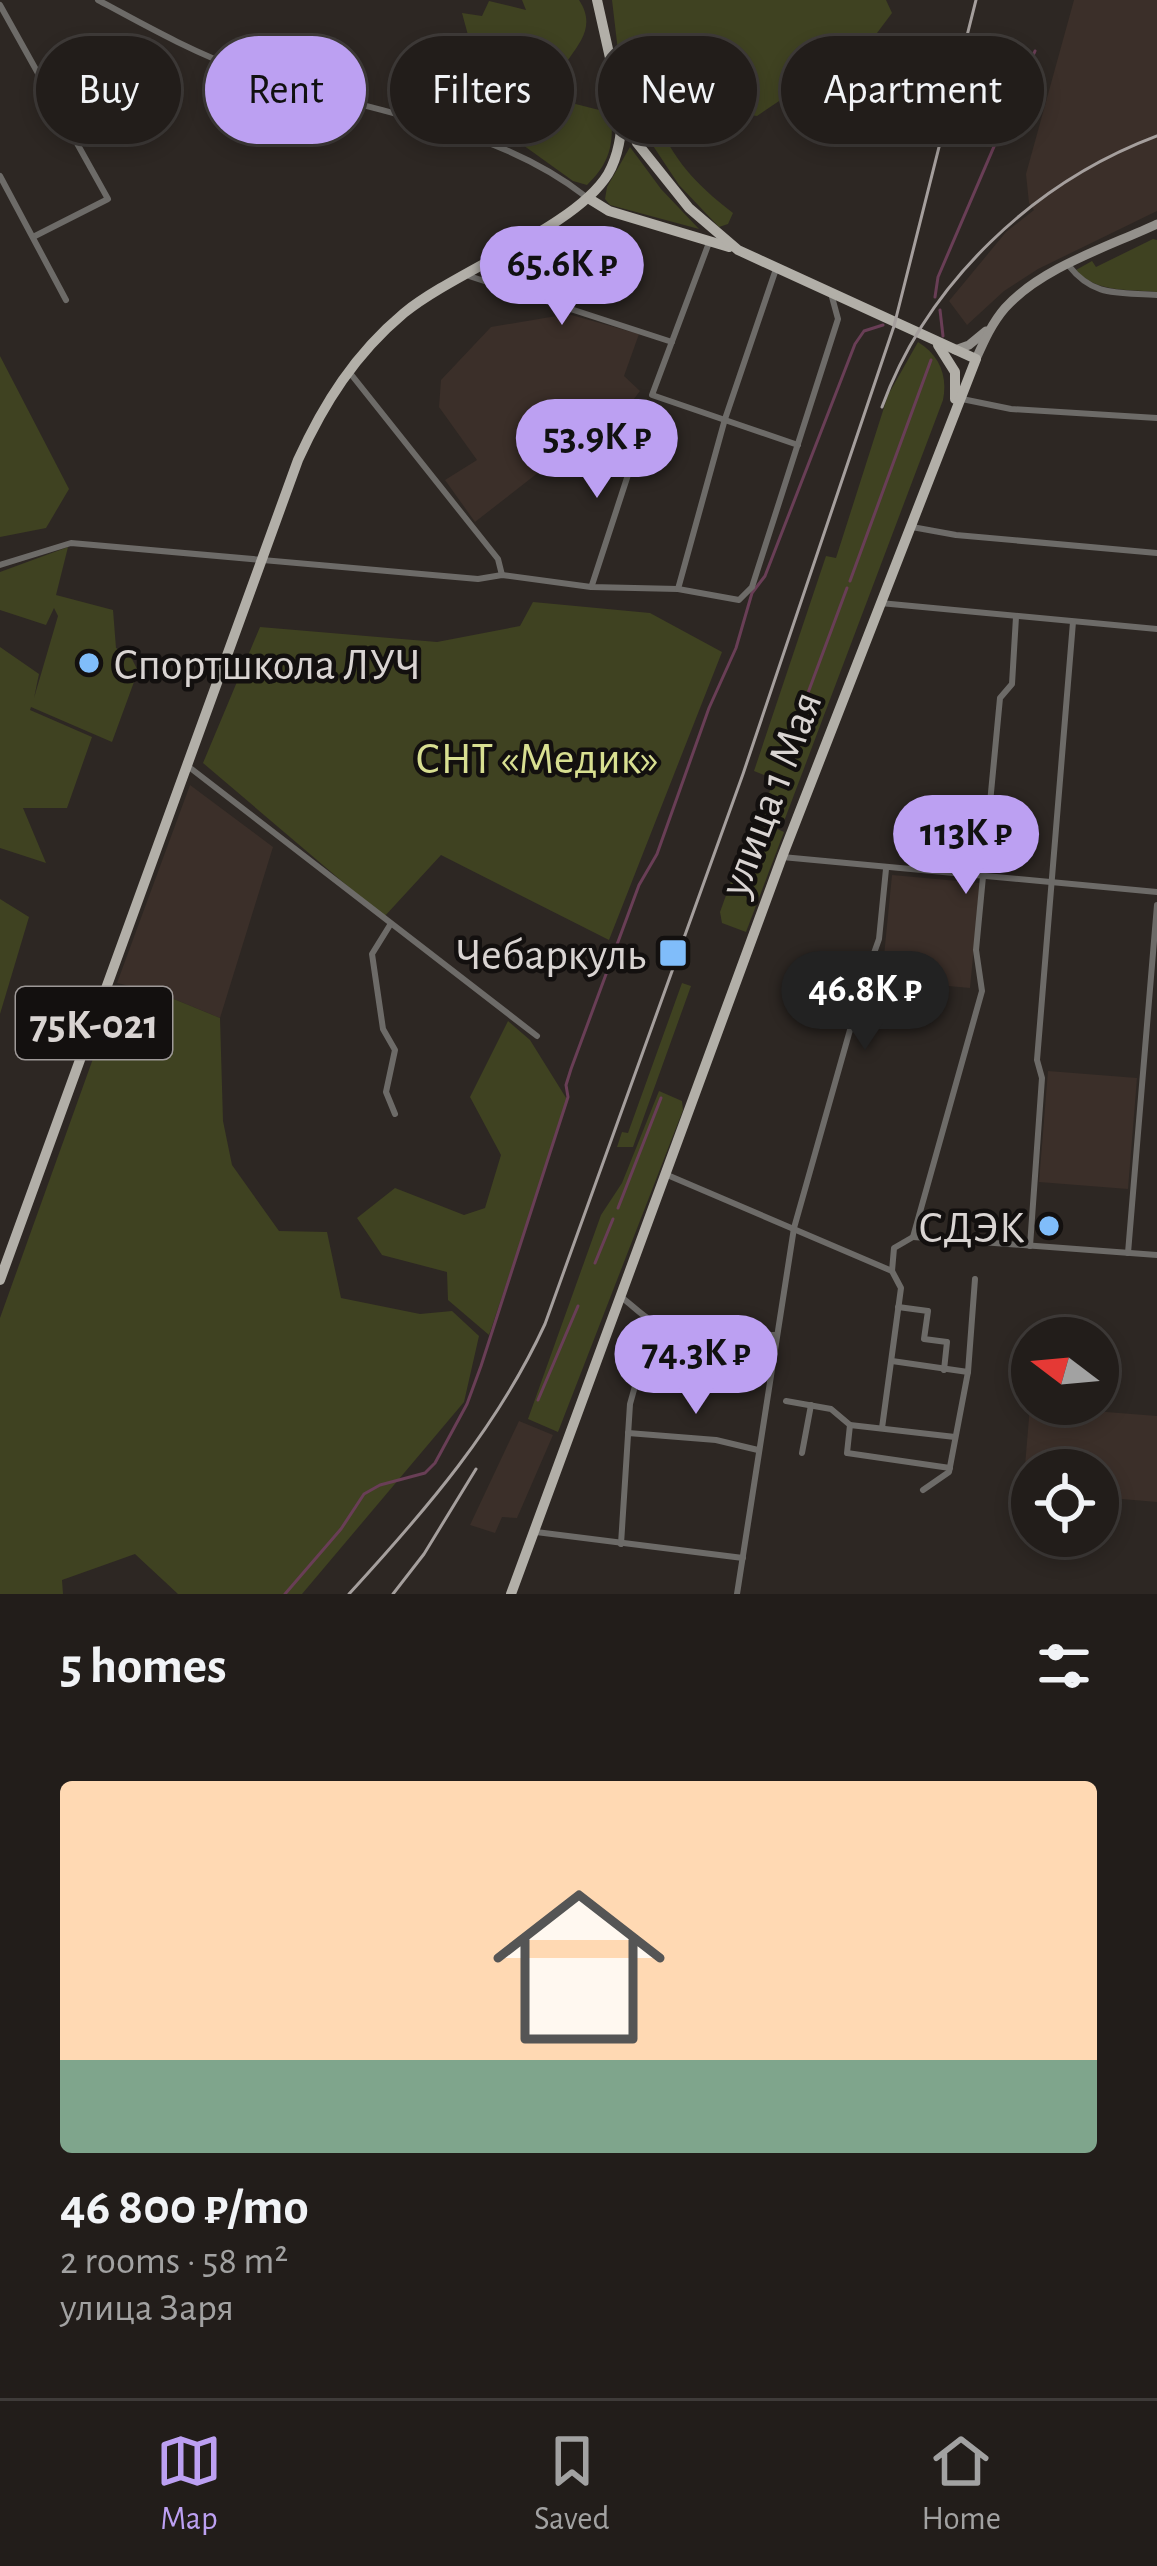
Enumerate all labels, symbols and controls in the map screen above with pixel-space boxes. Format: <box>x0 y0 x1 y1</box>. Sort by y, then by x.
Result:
chip: Buy <box>36 36 181 144</box>
chip: Rent <box>205 36 366 144</box>
chip: Filters <box>390 36 574 144</box>
chip: New <box>598 36 757 144</box>
chip: Apartment <box>781 36 1044 144</box>
pin: 65.6K ₽ <box>451 226 673 328</box>
text: 65.6K ₽ <box>507 245 617 284</box>
pin: 53.9K ₽ <box>486 399 708 501</box>
text: 53.9K ₽ <box>543 418 651 457</box>
place label: Спортшкола ЛУЧ <box>113 643 422 688</box>
marker: Спортшкола ЛУЧ <box>76 650 102 676</box>
street label: улица 1 Мая <box>711 685 831 903</box>
park label: СНТ «Медик» <box>415 737 659 782</box>
pin: 113K ₽ <box>868 795 1064 897</box>
text: 113K ₽ <box>920 814 1012 853</box>
place label: Чебаркуль <box>456 933 646 978</box>
marker: Чебаркуль <box>657 937 689 969</box>
pin: 46.8K ₽ <box>754 951 976 1053</box>
text: 46.8K ₽ <box>808 970 922 1009</box>
road number: 75К-021 <box>16 987 172 1059</box>
place label: СДЭК <box>918 1206 1025 1251</box>
marker: СДЭК <box>1036 1213 1062 1239</box>
pin: 74.3K ₽ <box>585 1315 807 1417</box>
north arrow <box>1011 1317 1119 1425</box>
map controls <box>1011 1317 1119 1557</box>
text: 74.3K ₽ <box>641 1334 751 1373</box>
button: locate <box>1011 1449 1119 1557</box>
icon: filters <box>1031 1633 1097 1699</box>
text: 5 homes <box>60 1641 227 1692</box>
icon: home <box>471 1859 687 2075</box>
text: 46 800 ₽/mo <box>60 2182 309 2233</box>
text: 2 rooms · 58 m² <box>60 2242 288 2281</box>
text: улица Заря <box>60 2289 234 2328</box>
tab: Map <box>156 2428 222 2540</box>
tab: Saved <box>534 2428 610 2540</box>
tab: Home <box>922 2428 1001 2540</box>

